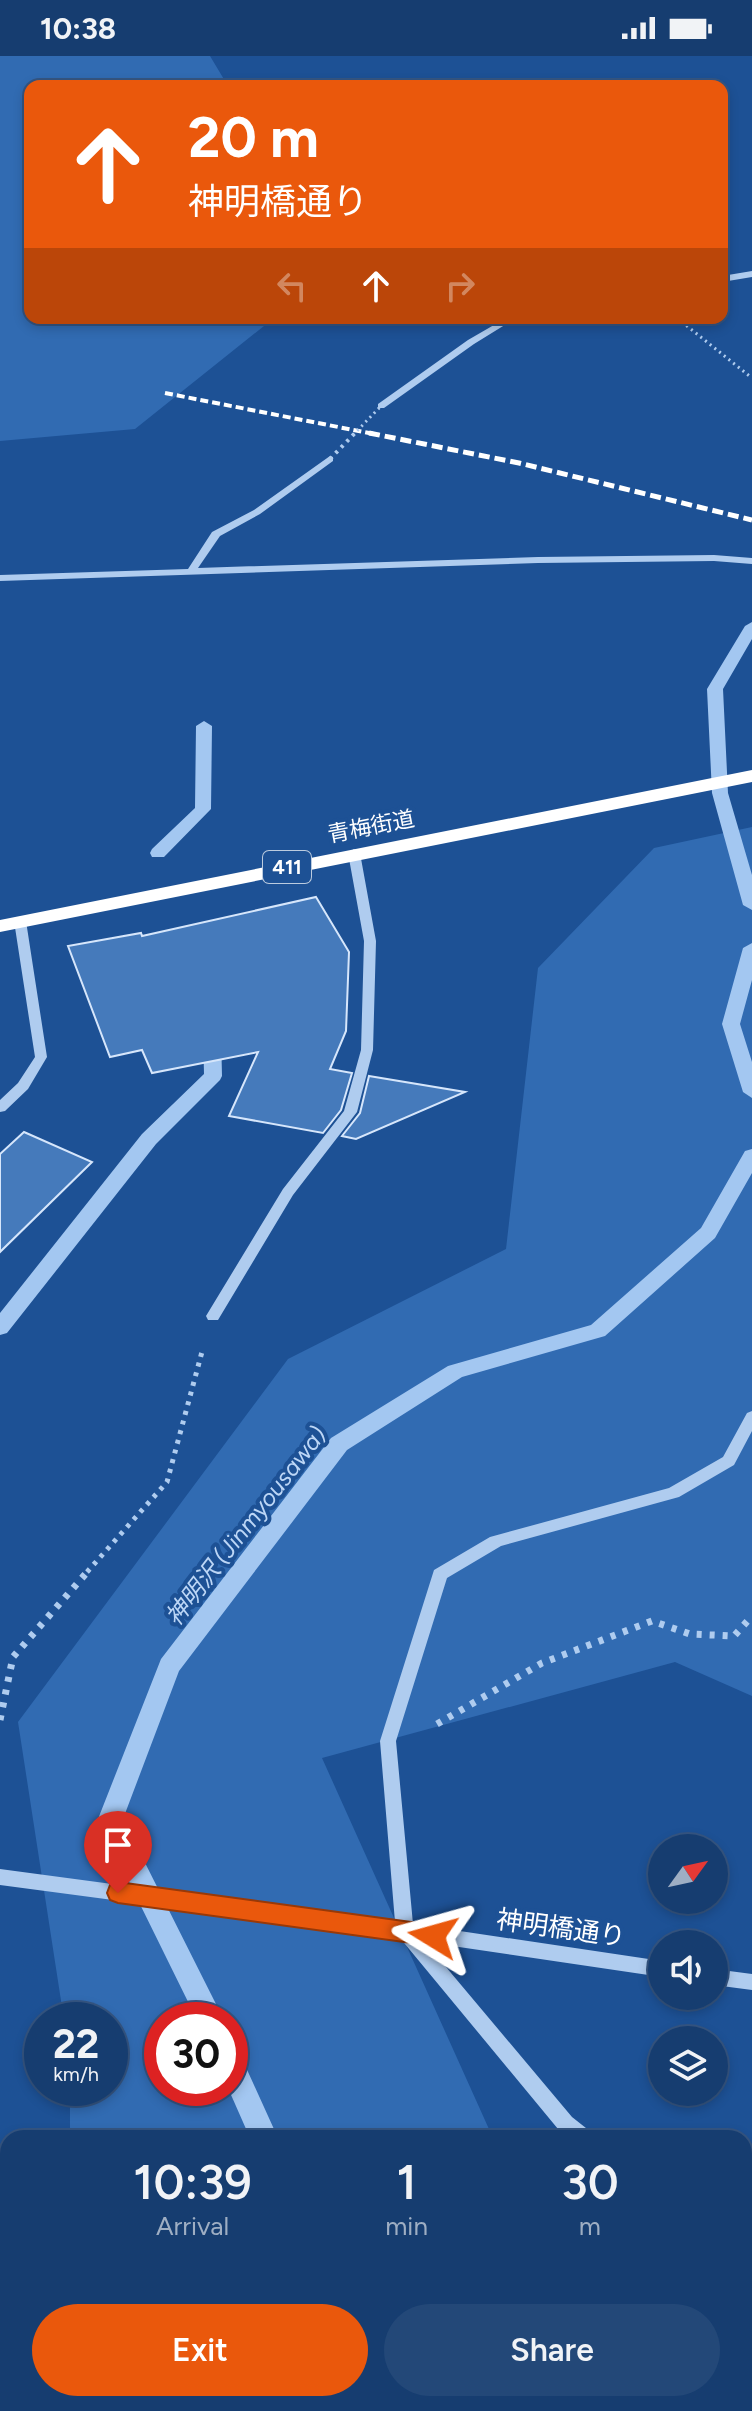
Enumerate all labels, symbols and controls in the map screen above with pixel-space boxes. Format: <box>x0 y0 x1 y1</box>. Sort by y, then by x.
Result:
text: 10:38 <box>40 10 116 47</box>
text: 20 m <box>188 104 319 171</box>
icon: ahead <box>56 112 160 216</box>
text: 神明橋通り <box>188 180 368 223</box>
icon: left <box>270 264 314 308</box>
icon: ahead <box>354 264 398 308</box>
icon: right <box>438 264 482 308</box>
street label: 青梅街道 <box>325 805 417 848</box>
road number: 411 <box>263 851 311 883</box>
water label: 神明沢 (Jinmyousawa) <box>159 1421 332 1631</box>
pin <box>84 1811 152 1893</box>
icon: arrive <box>96 1823 140 1867</box>
north arrow <box>648 1834 728 1914</box>
map controls <box>648 1834 728 2106</box>
position arrow <box>391 1894 475 1978</box>
street label: 神明橋通り <box>494 1903 628 1953</box>
button: sound <box>648 1930 728 2010</box>
speed limit sign: 30 <box>144 2002 248 2106</box>
text: 22 <box>53 2020 99 2068</box>
button: layers <box>648 2026 728 2106</box>
text: km/h <box>53 2062 99 2086</box>
text: 10:39 <box>133 2153 252 2211</box>
text: 1 <box>397 2153 417 2211</box>
text: 30 <box>561 2153 619 2211</box>
text: Arrival <box>156 2210 229 2242</box>
text: min <box>385 2210 428 2242</box>
text: m <box>579 2210 601 2242</box>
button: Exit <box>32 2304 368 2396</box>
button: Share <box>384 2304 720 2396</box>

